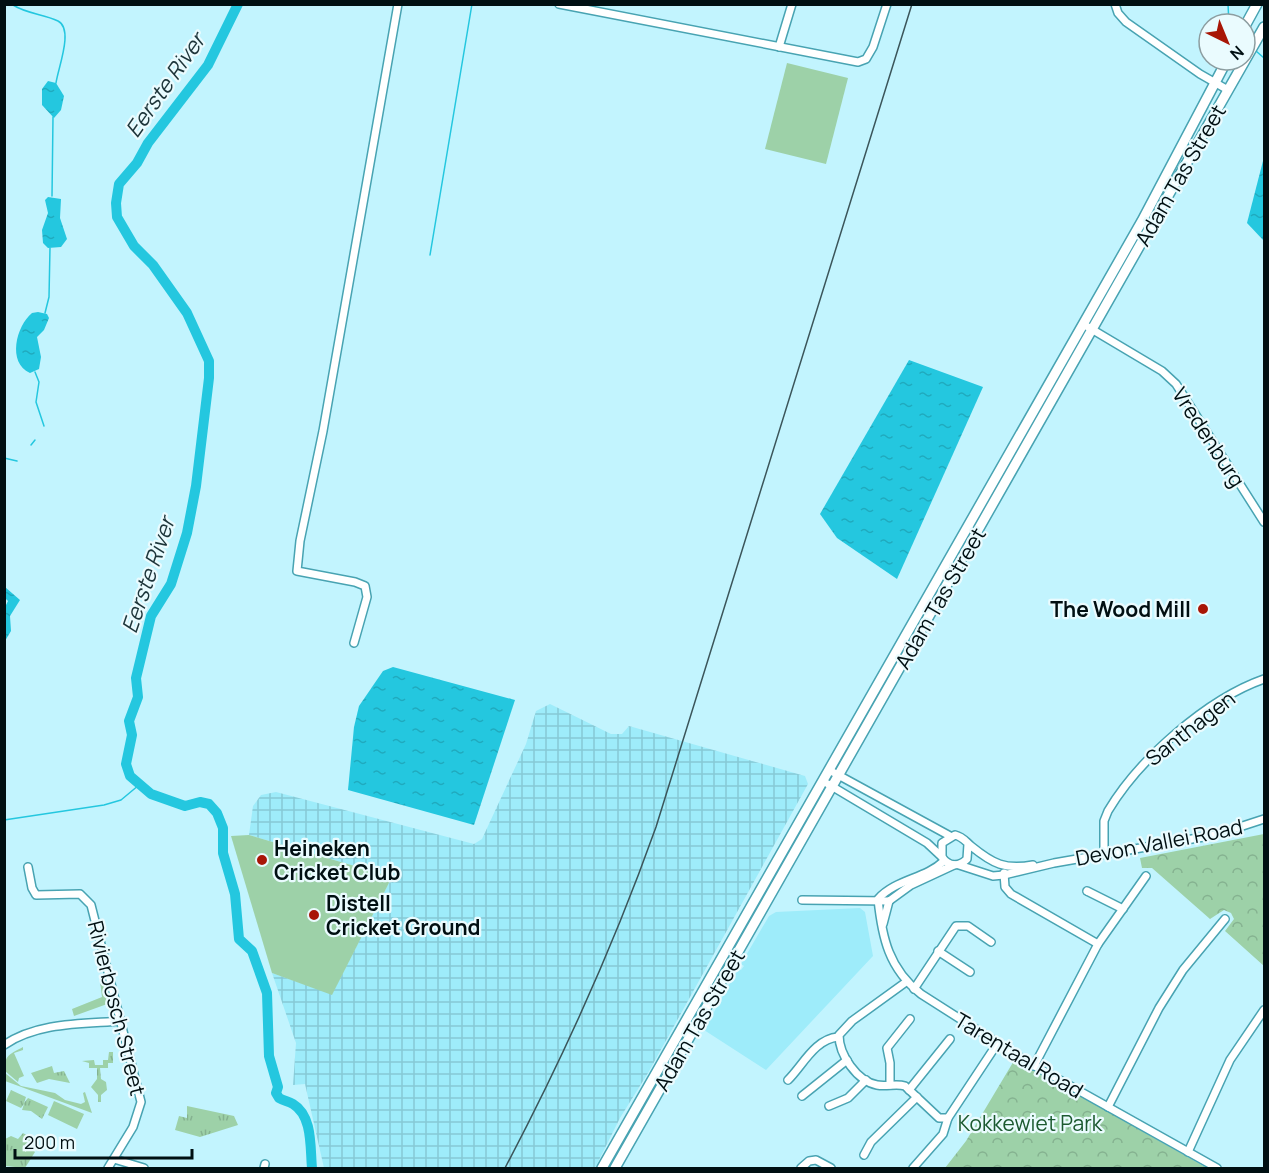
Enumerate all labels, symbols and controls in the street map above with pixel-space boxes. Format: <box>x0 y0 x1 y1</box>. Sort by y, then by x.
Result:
north arrow <box>1197 12 1257 72</box>
water label: Eerste River <box>118 24 214 143</box>
text: N <box>1226 41 1249 65</box>
street label: Adam Tas Street <box>1128 99 1232 251</box>
street label: Vredenburg <box>1166 382 1252 492</box>
water label: Eerste River <box>114 510 183 637</box>
street label: Adam Tas Street <box>888 522 992 674</box>
place label: The Wood Mill <box>1050 595 1191 623</box>
marker: The Wood Mill <box>1196 602 1210 616</box>
street label: Santhagen <box>1139 684 1241 772</box>
street label: Devon Vallei Road <box>1073 812 1245 872</box>
place label: Heineken Cricket Club <box>274 834 400 886</box>
marker: Heineken Cricket Club <box>255 853 269 867</box>
place label: Distell Cricket Ground <box>326 889 480 941</box>
marker: Distell Cricket Ground <box>307 908 321 922</box>
street label: Rivierbosch Street <box>82 918 152 1098</box>
street label: Adam Tas Street <box>647 944 751 1096</box>
street label: Tarentaal Road <box>950 1006 1088 1104</box>
park label: Kokkewiet Park <box>958 1109 1103 1137</box>
scale bar <box>15 1122 192 1160</box>
text: 200 m <box>24 1130 75 1154</box>

